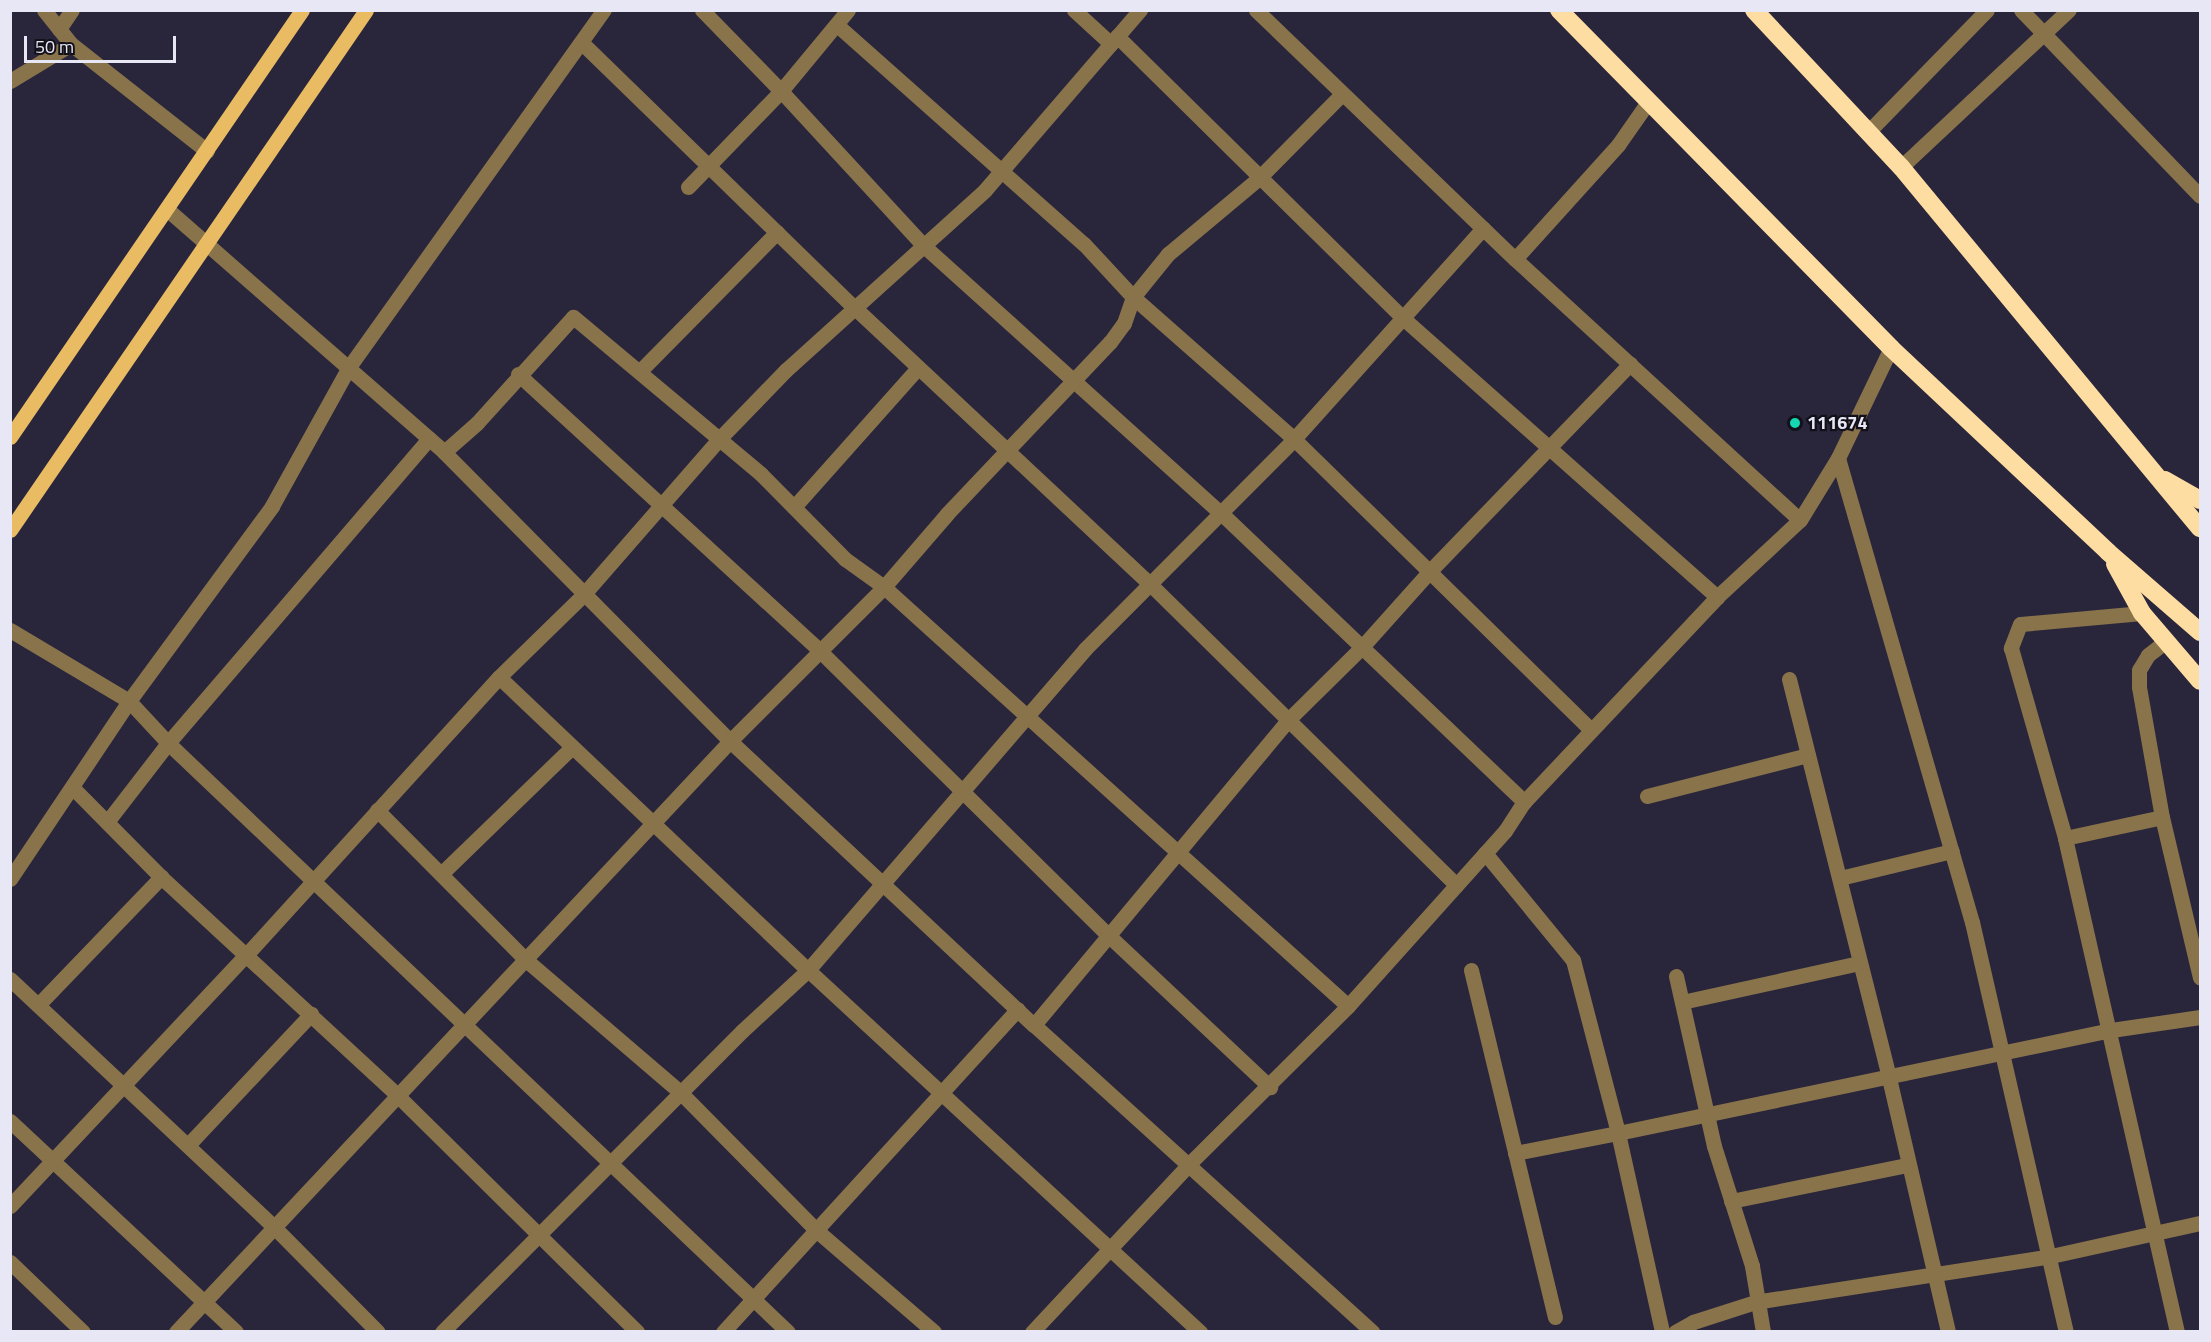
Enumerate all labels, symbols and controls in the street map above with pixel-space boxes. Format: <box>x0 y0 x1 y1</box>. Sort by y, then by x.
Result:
scale bar <box>27 24 178 62</box>
text: 50 m <box>35 33 74 60</box>
place label: 111674 <box>1807 412 1867 434</box>
marker: 111674 <box>1788 416 1802 430</box>

